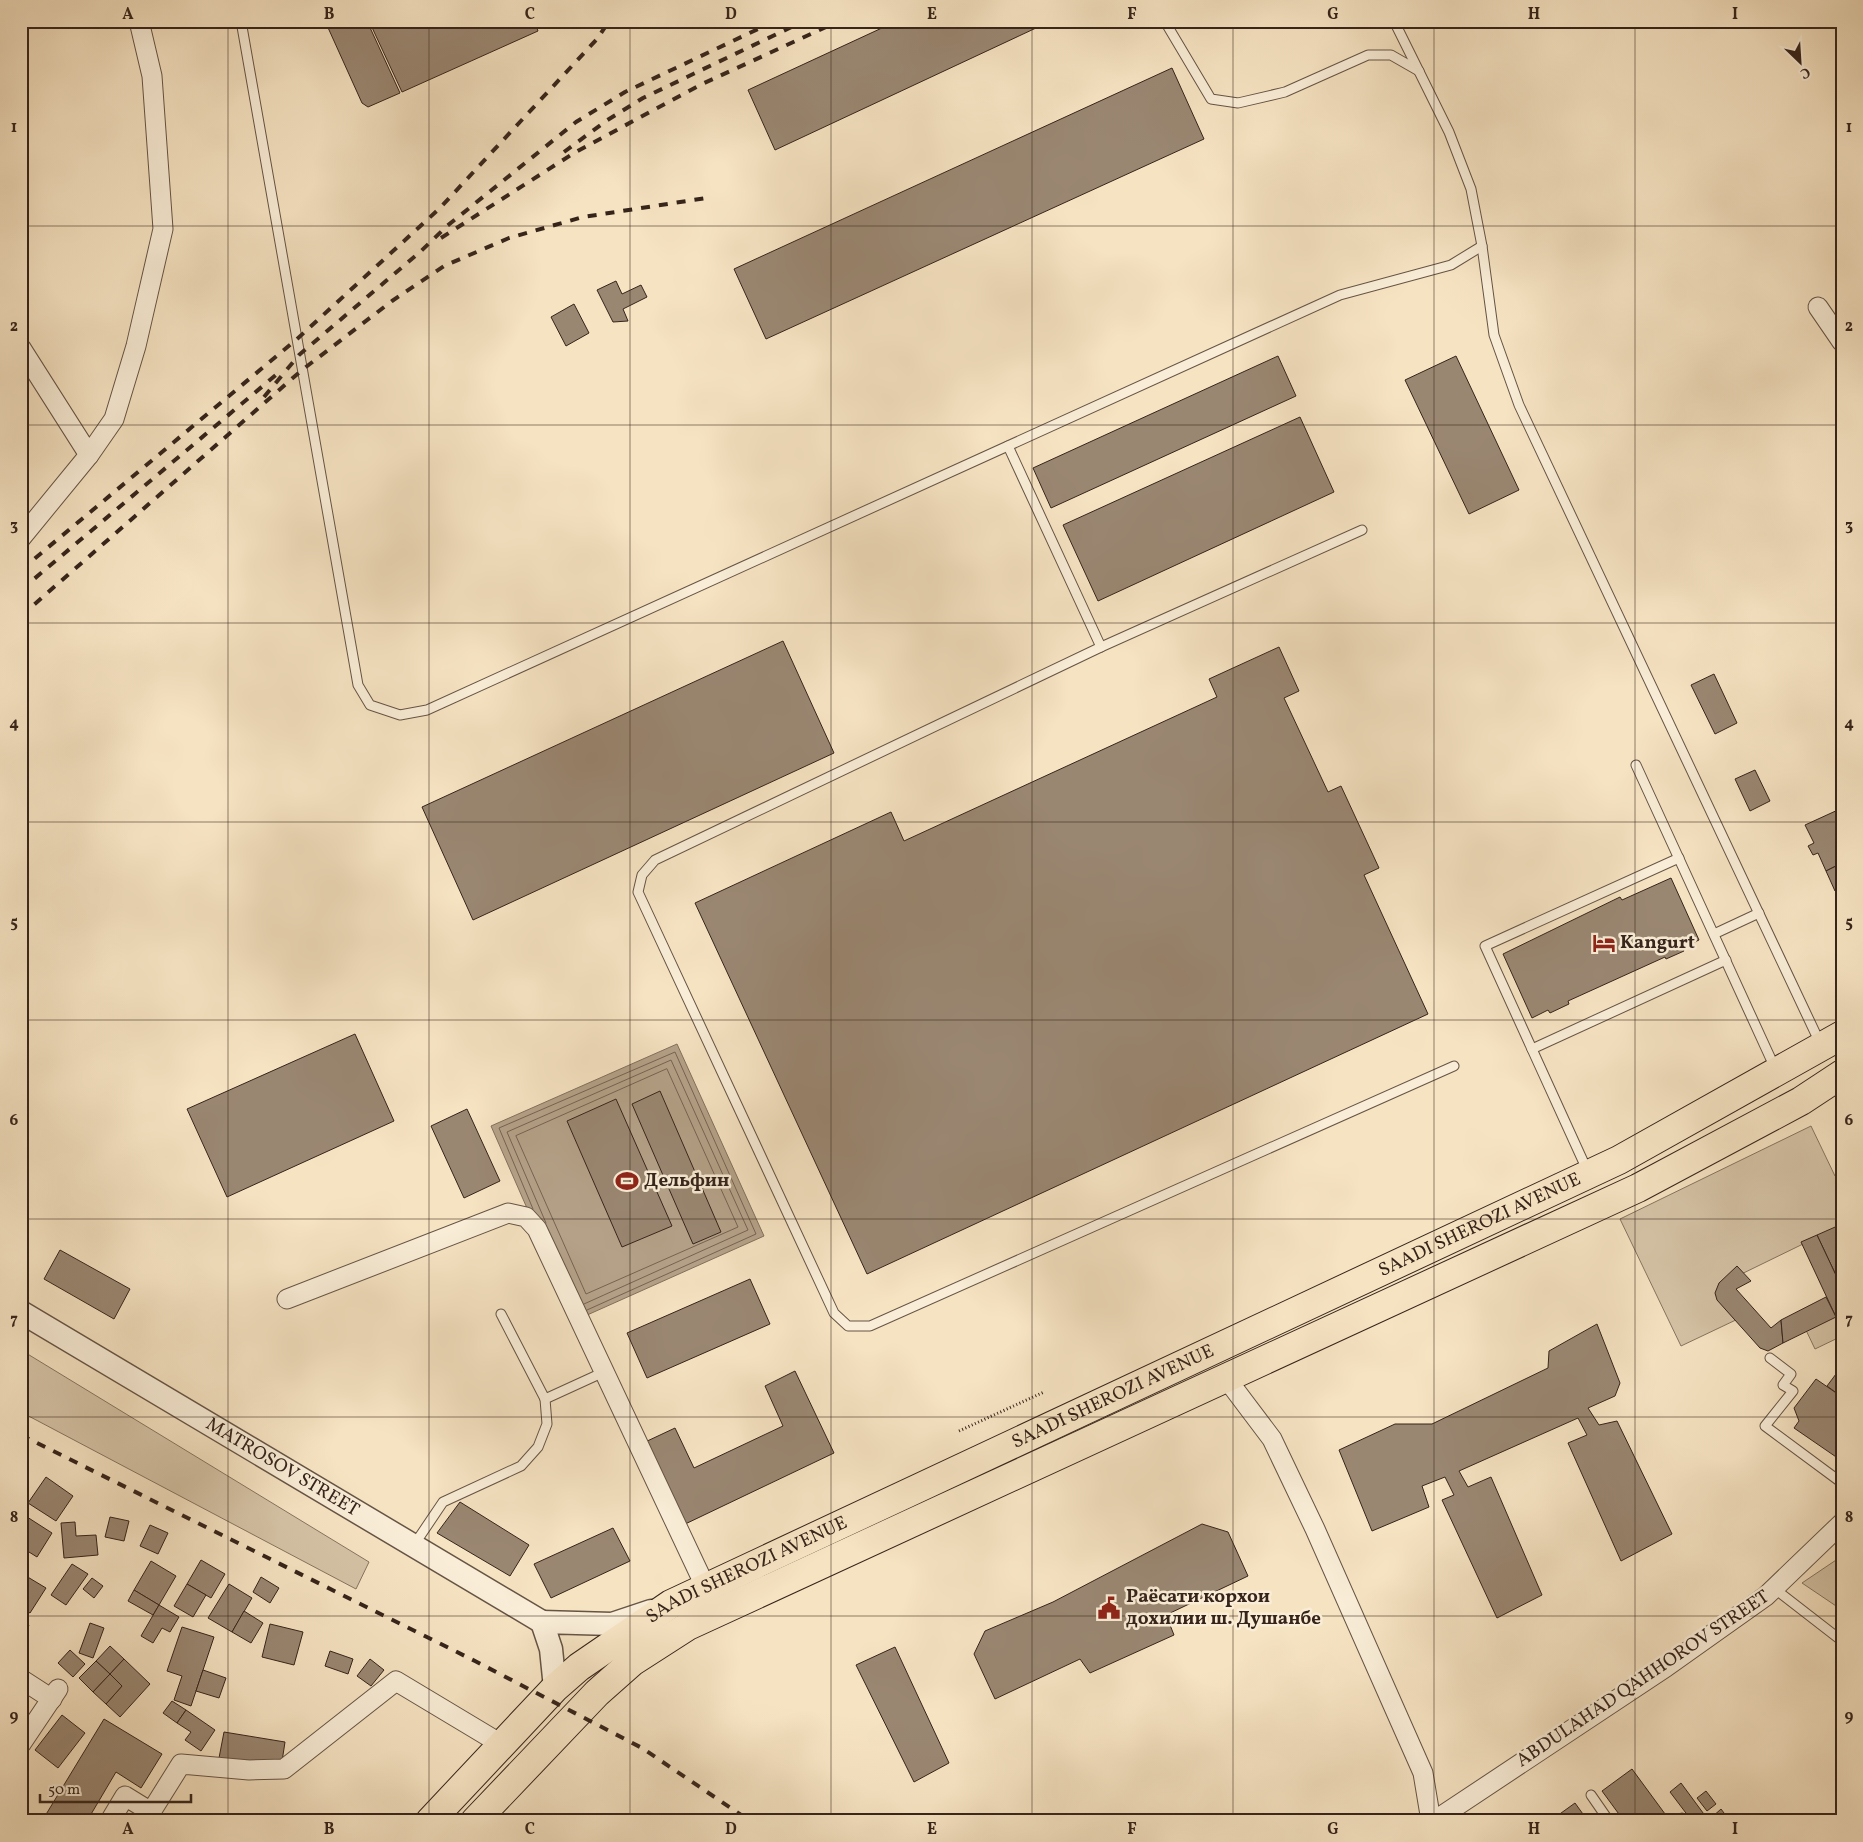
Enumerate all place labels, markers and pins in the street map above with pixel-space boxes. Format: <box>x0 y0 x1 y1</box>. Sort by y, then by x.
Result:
hotel icon: Kangurt <box>1591 930 1617 956</box>
place label: Kangurt <box>1620 930 1695 956</box>
sports icon: Дельфин <box>614 1168 640 1194</box>
place label: Дельфин <box>644 1168 729 1194</box>
place label: Раёсати корхои дохилии ш. Душанбе <box>1126 1584 1321 1632</box>
public building icon: Раёсати корхои дохилии ш. Душанбе <box>1096 1595 1122 1621</box>

